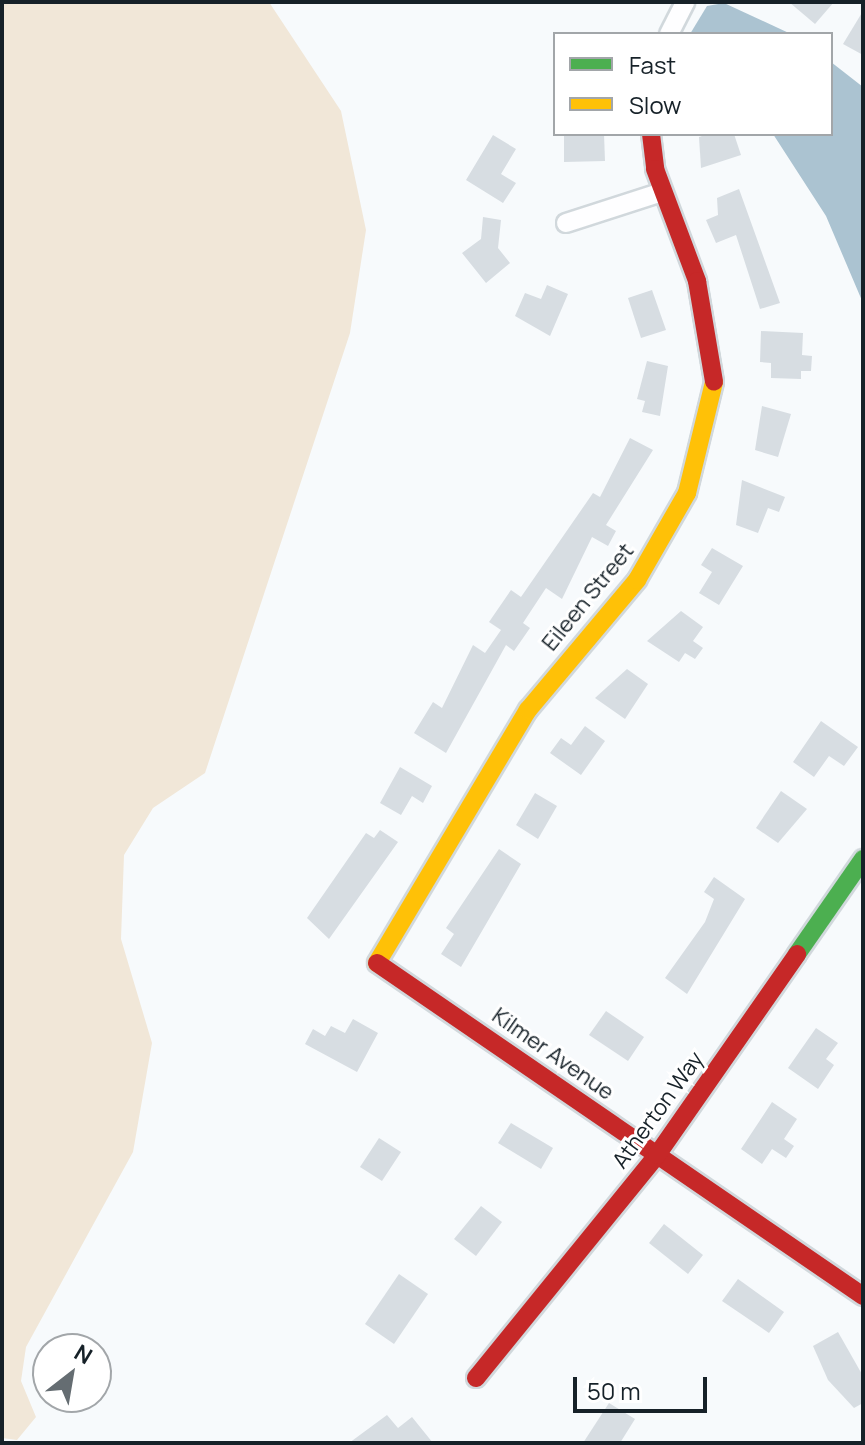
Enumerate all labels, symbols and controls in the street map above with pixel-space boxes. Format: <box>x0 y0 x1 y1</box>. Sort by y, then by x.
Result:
legend <box>553 32 833 136</box>
text: Fast <box>629 48 676 81</box>
text: Slow <box>629 88 682 121</box>
street label: Eileen Street <box>537 538 639 656</box>
street label: Kilmer Avenue <box>487 1002 619 1106</box>
street label: Atherton Way <box>607 1047 709 1173</box>
north arrow <box>32 1333 112 1413</box>
text: N <box>69 1337 98 1371</box>
scale bar <box>577 1361 711 1411</box>
text: 50 m <box>587 1374 641 1407</box>

